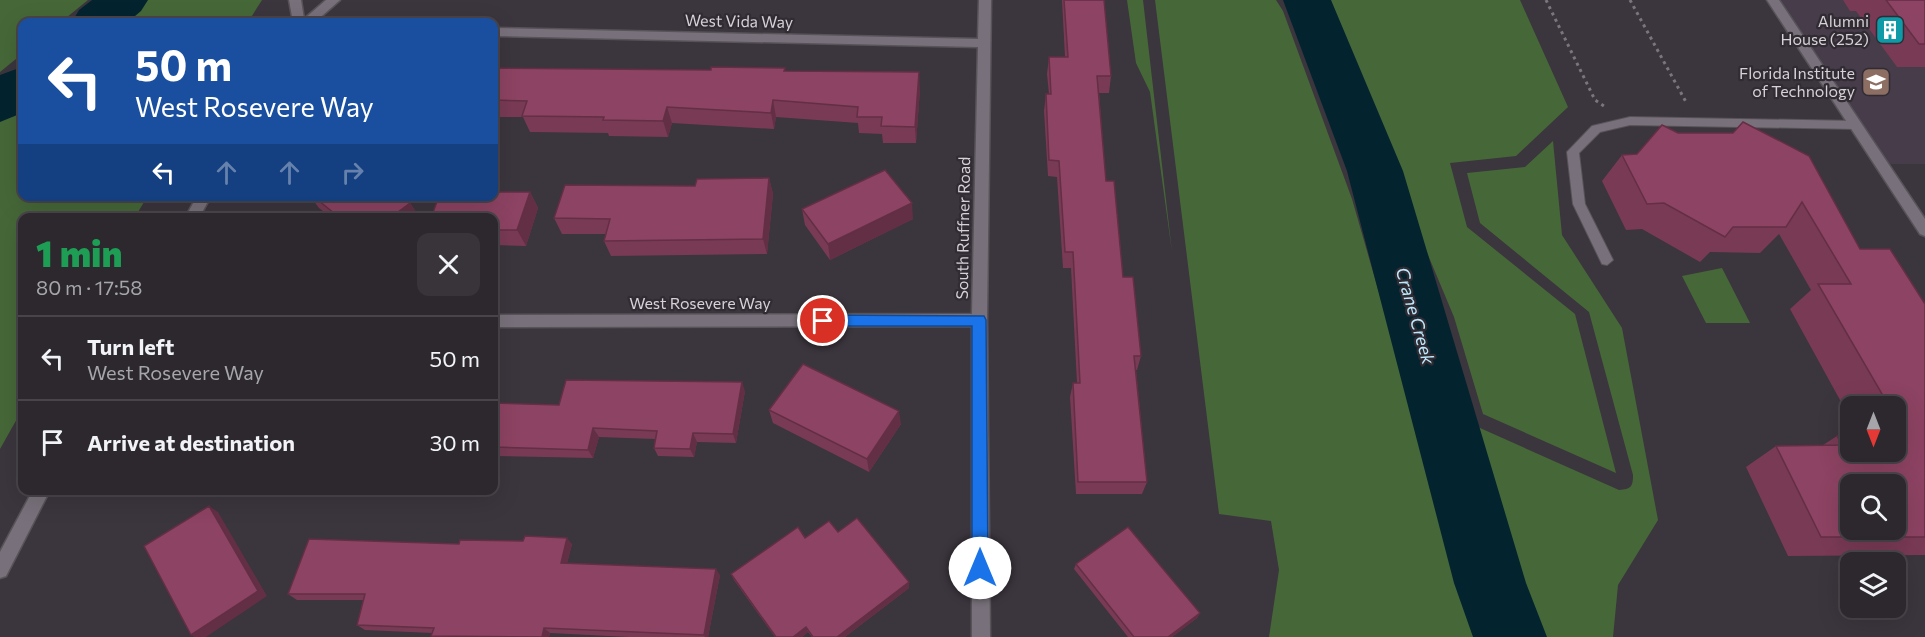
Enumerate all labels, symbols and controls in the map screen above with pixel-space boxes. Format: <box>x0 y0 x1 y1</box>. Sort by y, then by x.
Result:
street label: West Vida Way <box>685 10 793 31</box>
place label: Alumni House (252) <box>1780 11 1869 48</box>
building icon: Alumni House (252) <box>1874 14 1906 46</box>
text: 50 m <box>135 38 232 90</box>
icon: left <box>36 42 114 120</box>
place label: Florida Institute of Technology <box>1739 63 1855 100</box>
school or university icon: Florida Institute of Technology <box>1860 66 1892 98</box>
text: West Rosevere Way <box>135 90 374 123</box>
icon: left <box>147 156 180 189</box>
icon: ahead <box>210 156 243 189</box>
icon: ahead <box>273 156 306 189</box>
icon: right <box>336 156 369 189</box>
street label: South Ruffner Road <box>952 156 973 300</box>
text: 1 min <box>36 230 122 274</box>
button: close <box>417 233 480 296</box>
water label: Crane Creek <box>1392 265 1441 368</box>
text: 80 m · 17:58 <box>36 275 142 299</box>
street label: West Rosevere Way <box>629 293 771 312</box>
pin <box>797 295 848 346</box>
icon: arrive <box>806 304 839 337</box>
text: Turn left <box>87 333 174 360</box>
icon: left <box>36 342 69 375</box>
text: 50 m <box>430 345 480 372</box>
text: West Rosevere Way <box>87 360 264 384</box>
north arrow <box>1840 396 1906 462</box>
map controls <box>1840 396 1906 618</box>
icon: arrive <box>36 426 69 459</box>
text: Arrive at destination <box>87 429 295 456</box>
text: 30 m <box>430 429 480 456</box>
button: search <box>1840 474 1906 540</box>
position arrow <box>948 536 1012 600</box>
button: layers <box>1840 552 1906 618</box>

